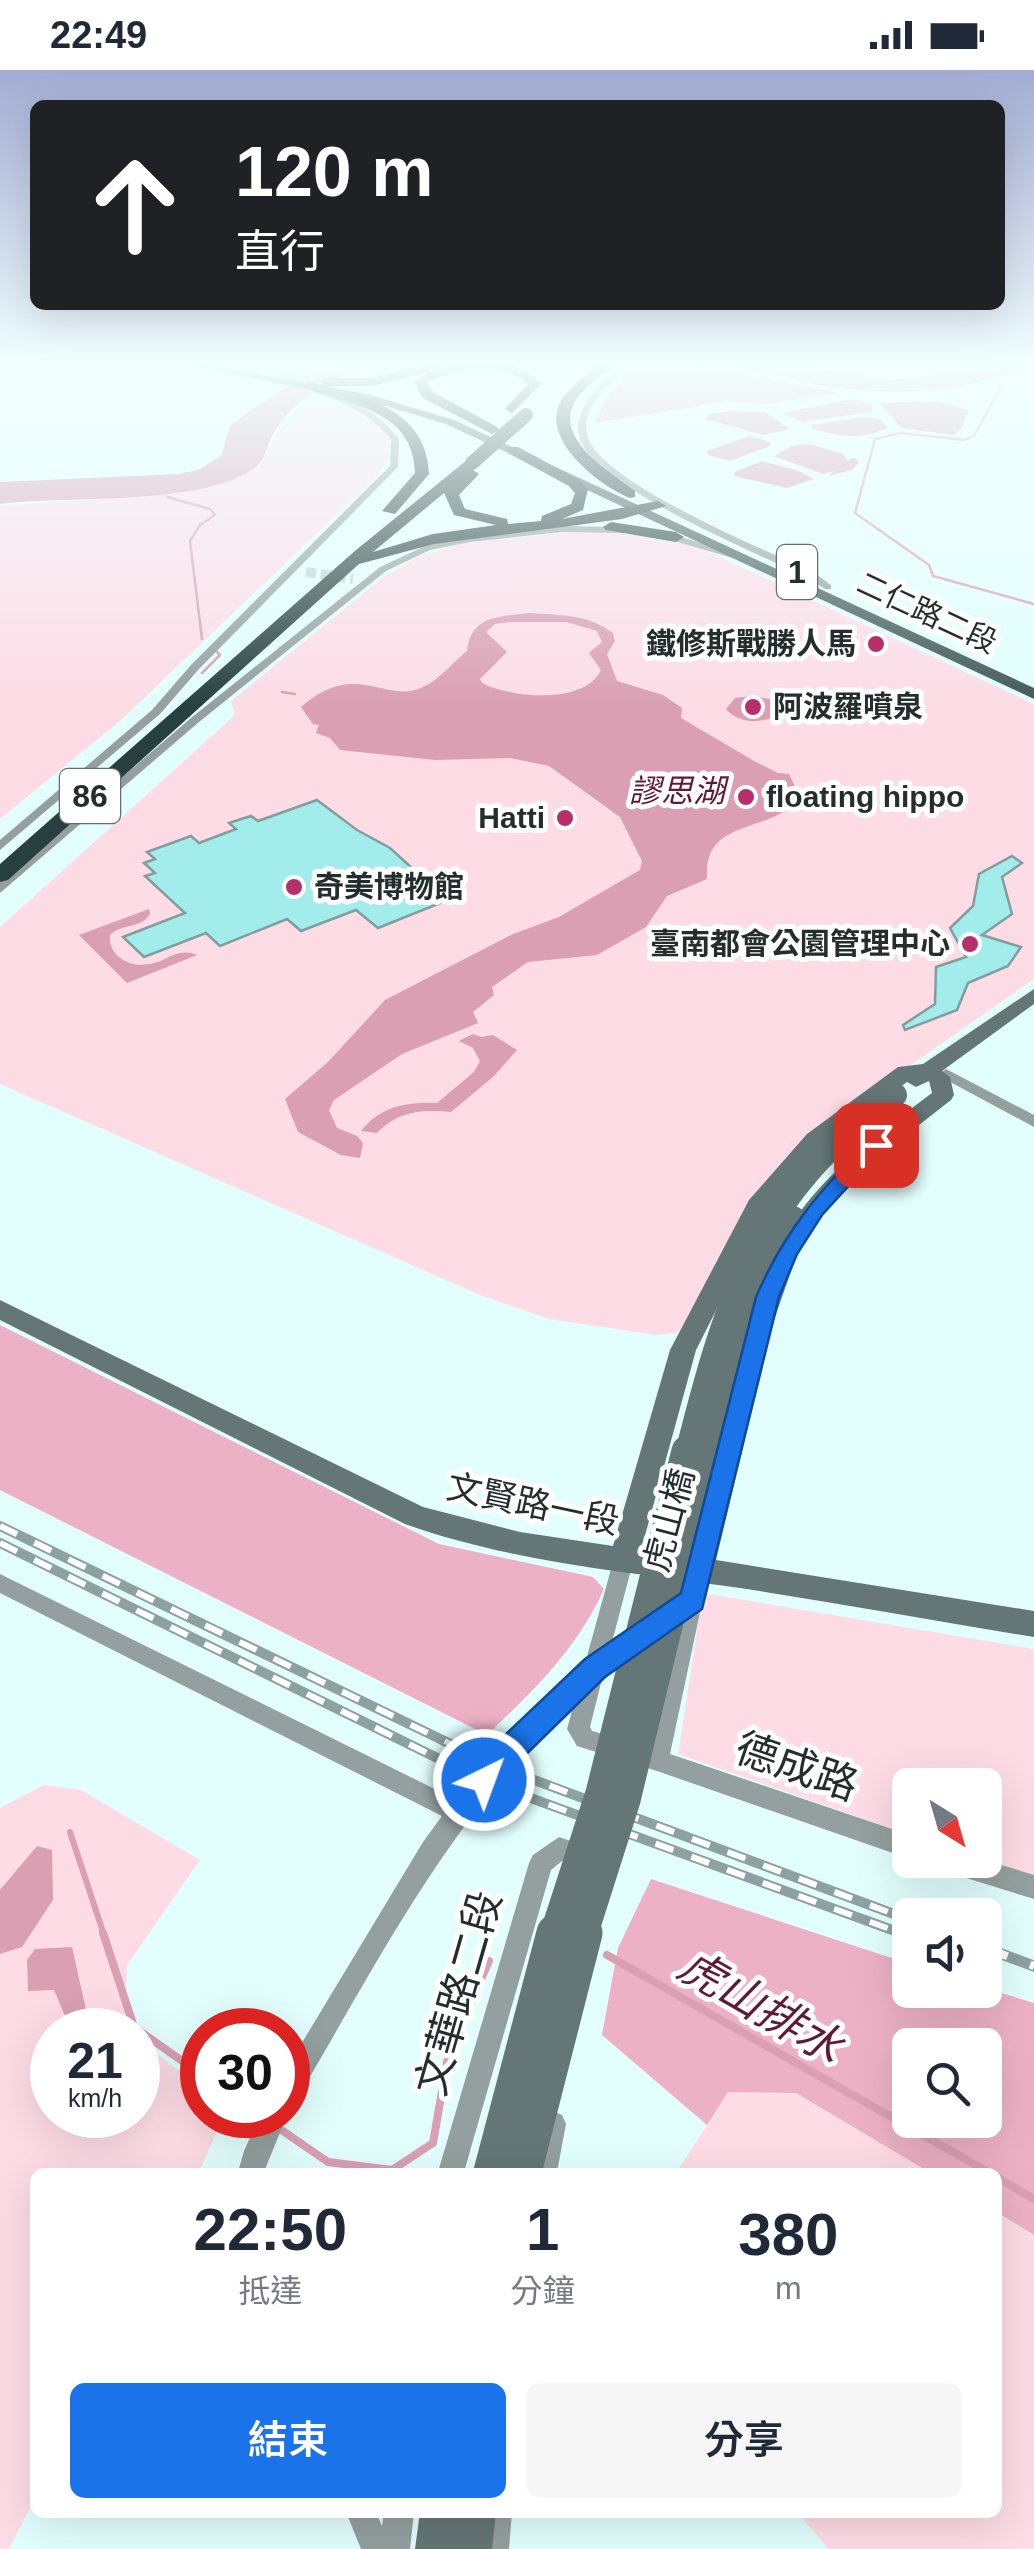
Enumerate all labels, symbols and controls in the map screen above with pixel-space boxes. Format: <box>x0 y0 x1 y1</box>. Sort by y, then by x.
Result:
text: 22:49 <box>50 14 147 56</box>
text: 120 m <box>235 133 433 211</box>
icon: ahead <box>70 140 200 270</box>
text: 直行 <box>235 226 325 277</box>
road number: 1 <box>777 545 817 599</box>
street label: 二仁路二段 <box>852 566 1002 659</box>
place label: 鐵修斯戰勝人馬 <box>646 627 856 660</box>
marker: 鐵修斯戰勝人馬 <box>865 633 887 655</box>
place label: 阿波羅噴泉 <box>773 690 923 723</box>
marker: 阿波羅噴泉 <box>742 696 764 718</box>
road number: 86 <box>60 769 120 823</box>
water label: 謬思湖 <box>629 773 730 809</box>
place label: floating hippo <box>766 780 964 813</box>
marker: floating hippo <box>735 786 757 808</box>
place label: Hatti <box>478 801 545 834</box>
marker: Hatti <box>554 807 576 829</box>
place label: 奇美博物館 <box>314 870 464 903</box>
marker: 奇美博物館 <box>283 876 305 898</box>
place label: 臺南都會公園管理中心 <box>650 927 950 960</box>
marker: 臺南都會公園管理中心 <box>959 933 981 955</box>
pin <box>834 1103 919 1188</box>
icon: arrive <box>849 1118 904 1173</box>
street label: 虎山橋 <box>636 1464 701 1576</box>
street label: 文賢路一段 <box>443 1466 623 1541</box>
street label: 德成路 <box>730 1724 864 1809</box>
position arrow <box>432 1728 536 1832</box>
north arrow <box>892 1768 1002 1878</box>
map controls <box>892 1768 1002 2138</box>
street label: 文華路二段 <box>407 1886 510 2101</box>
button: sound <box>892 1898 1002 2008</box>
water label: 虎山排水 <box>670 1939 853 2075</box>
speed limit sign: 30 <box>180 2008 310 2138</box>
button: search <box>892 2028 1002 2138</box>
text: 21 <box>67 2033 123 2089</box>
text: km/h <box>68 2084 122 2112</box>
text: 22:50 <box>194 2196 347 2263</box>
text: 1 <box>526 2196 559 2263</box>
text: 380 <box>738 2201 838 2268</box>
text: m <box>775 2270 802 2306</box>
text: 抵達 <box>238 2273 302 2309</box>
text: 分鐘 <box>511 2273 575 2309</box>
button: 結束 <box>70 2383 506 2498</box>
button: 分享 <box>526 2383 962 2498</box>

